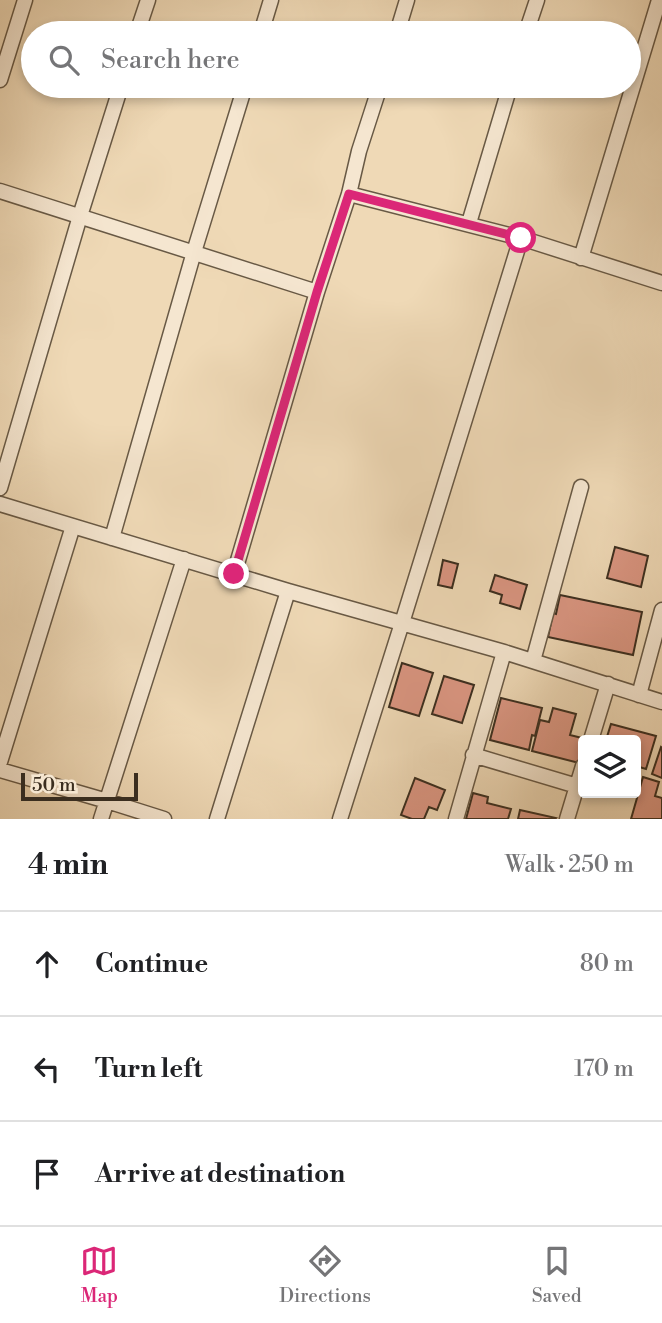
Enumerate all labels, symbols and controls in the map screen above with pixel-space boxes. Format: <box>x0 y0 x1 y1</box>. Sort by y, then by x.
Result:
search box <box>21 21 641 98</box>
icon: search <box>45 41 83 79</box>
text: Search here <box>101 44 240 76</box>
route start <box>505 222 536 253</box>
route end <box>218 558 249 589</box>
map controls <box>578 735 641 798</box>
button: layers <box>578 735 641 798</box>
scale bar <box>21 770 138 802</box>
text: 50 m <box>32 773 76 797</box>
text: 4 min <box>28 846 108 884</box>
text: Walk · 250 m <box>505 851 634 879</box>
icon: ahead <box>28 945 66 983</box>
text: Continue <box>95 948 208 980</box>
text: 80 m <box>580 950 634 978</box>
icon: left <box>28 1050 66 1088</box>
text: Turn left <box>95 1053 203 1085</box>
text: 170 m <box>574 1055 634 1083</box>
icon: arrive <box>28 1155 66 1193</box>
text: Arrive at destination <box>95 1158 345 1190</box>
tab: Map <box>80 1242 118 1308</box>
tab: Directions <box>279 1242 371 1308</box>
tab: Saved <box>532 1242 582 1308</box>

